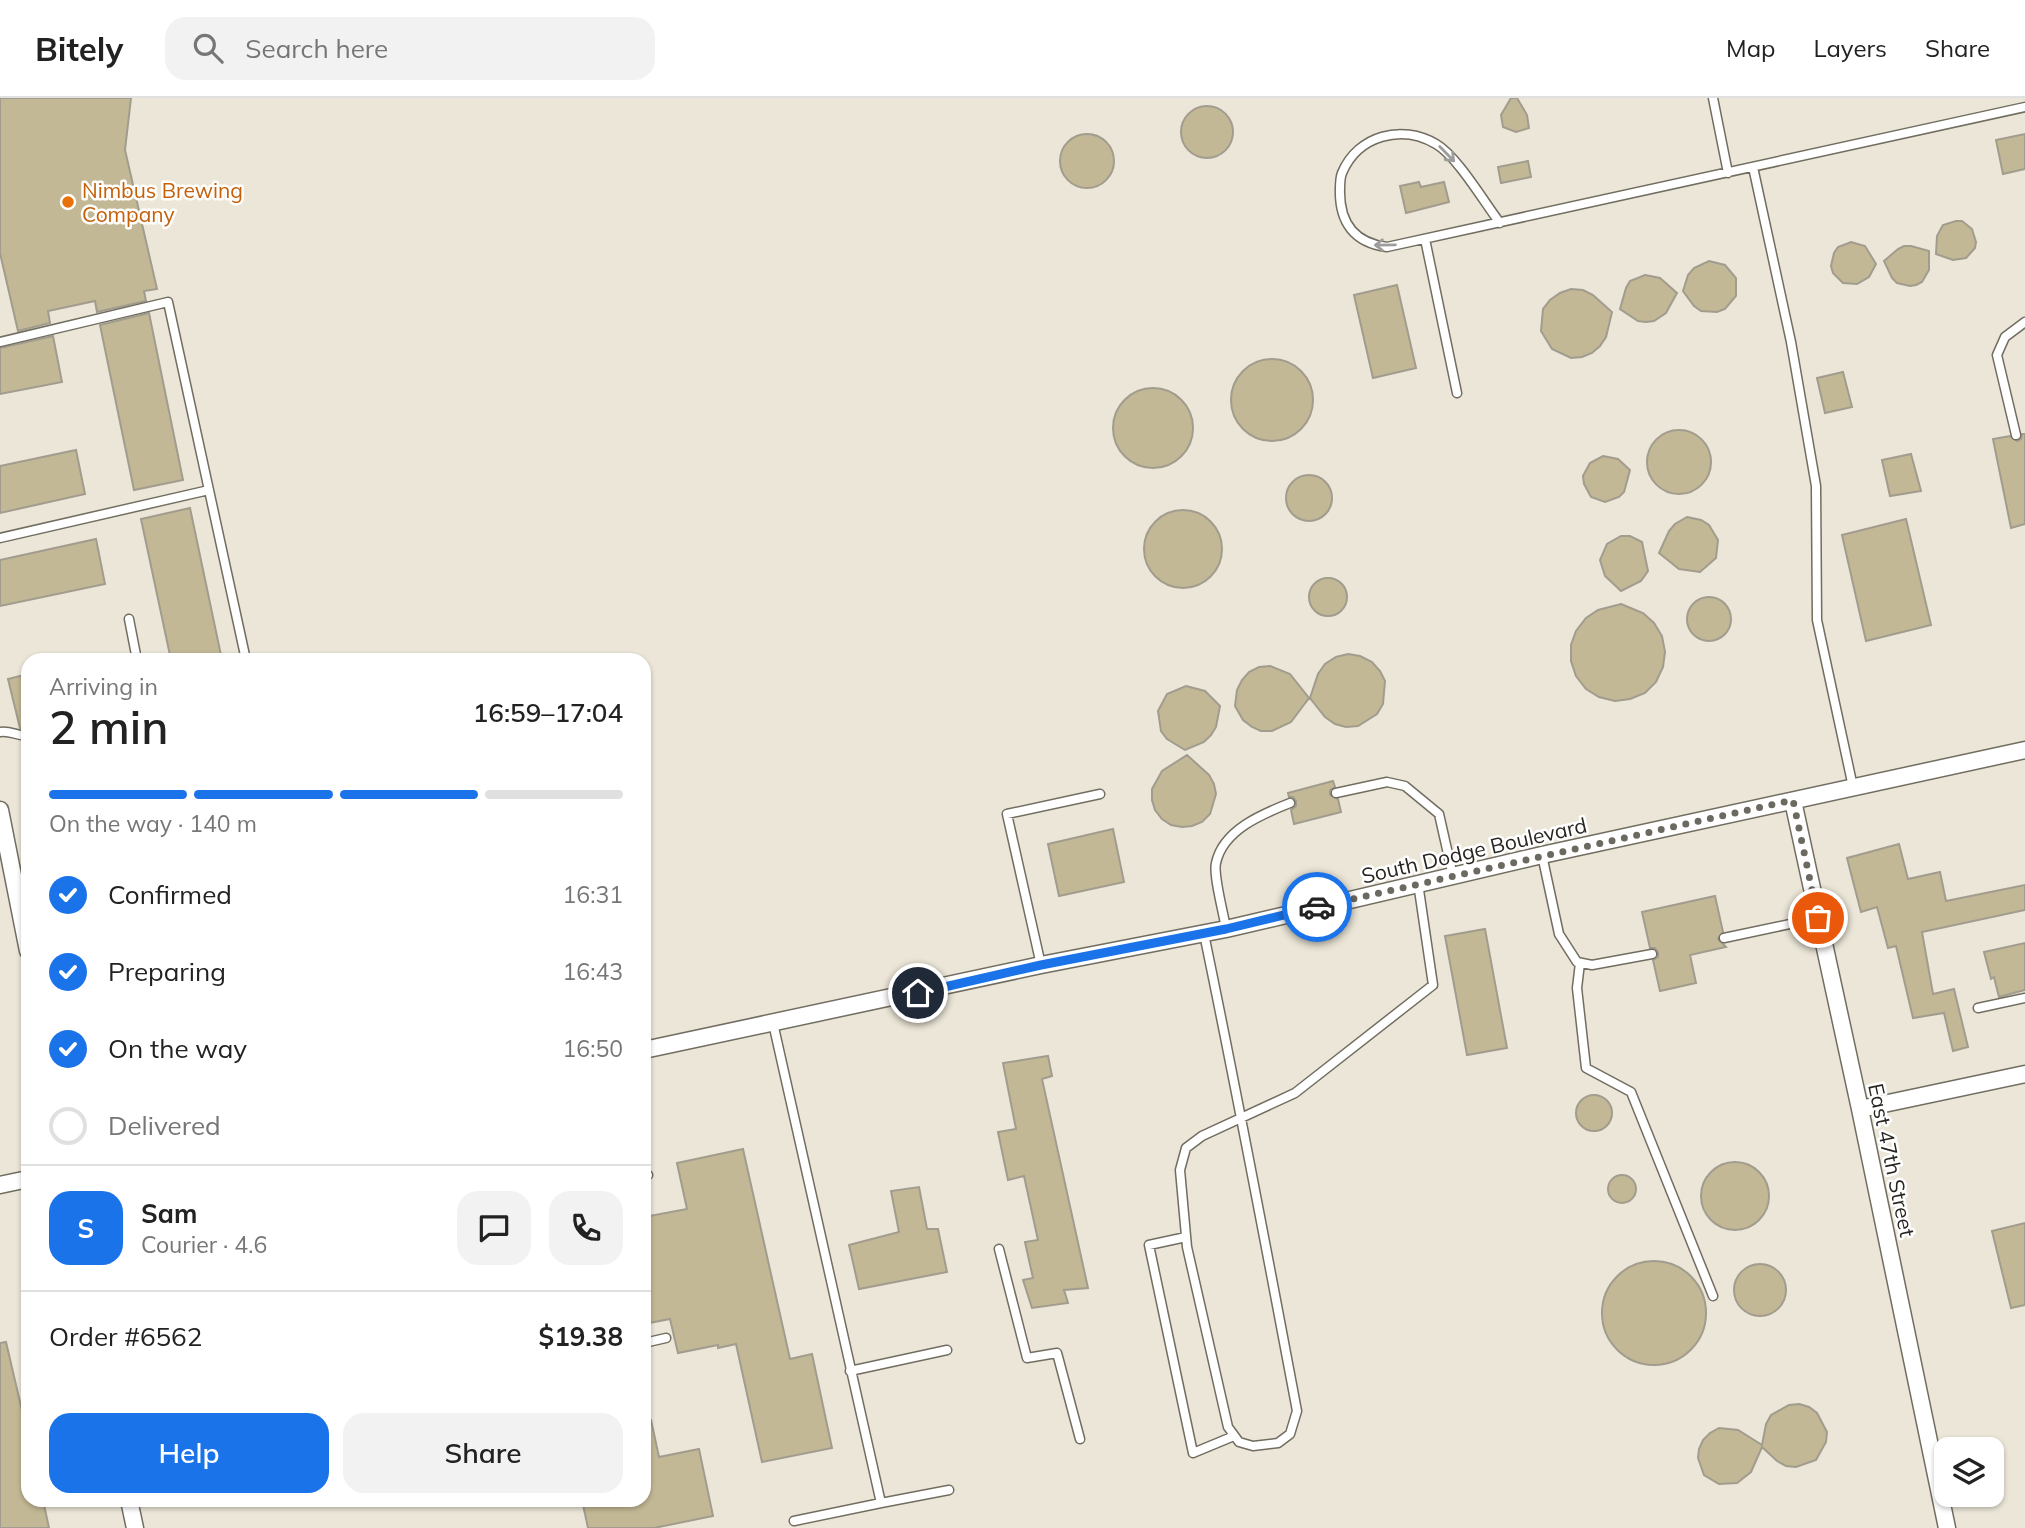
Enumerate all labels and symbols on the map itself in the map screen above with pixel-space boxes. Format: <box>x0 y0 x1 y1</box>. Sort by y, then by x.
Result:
one-way arrow <box>1439 145 1456 162</box>
place label: Nimbus Brewing Company <box>82 177 243 227</box>
marker: Nimbus Brewing Company <box>60 194 76 210</box>
one-way arrow <box>1374 239 1397 252</box>
street label: South Dodge Boulevard <box>1359 811 1589 889</box>
courier <box>1282 872 1352 942</box>
pin <box>1788 888 1848 948</box>
pin <box>888 963 948 1023</box>
street label: East 47th Street <box>1863 1081 1921 1239</box>

